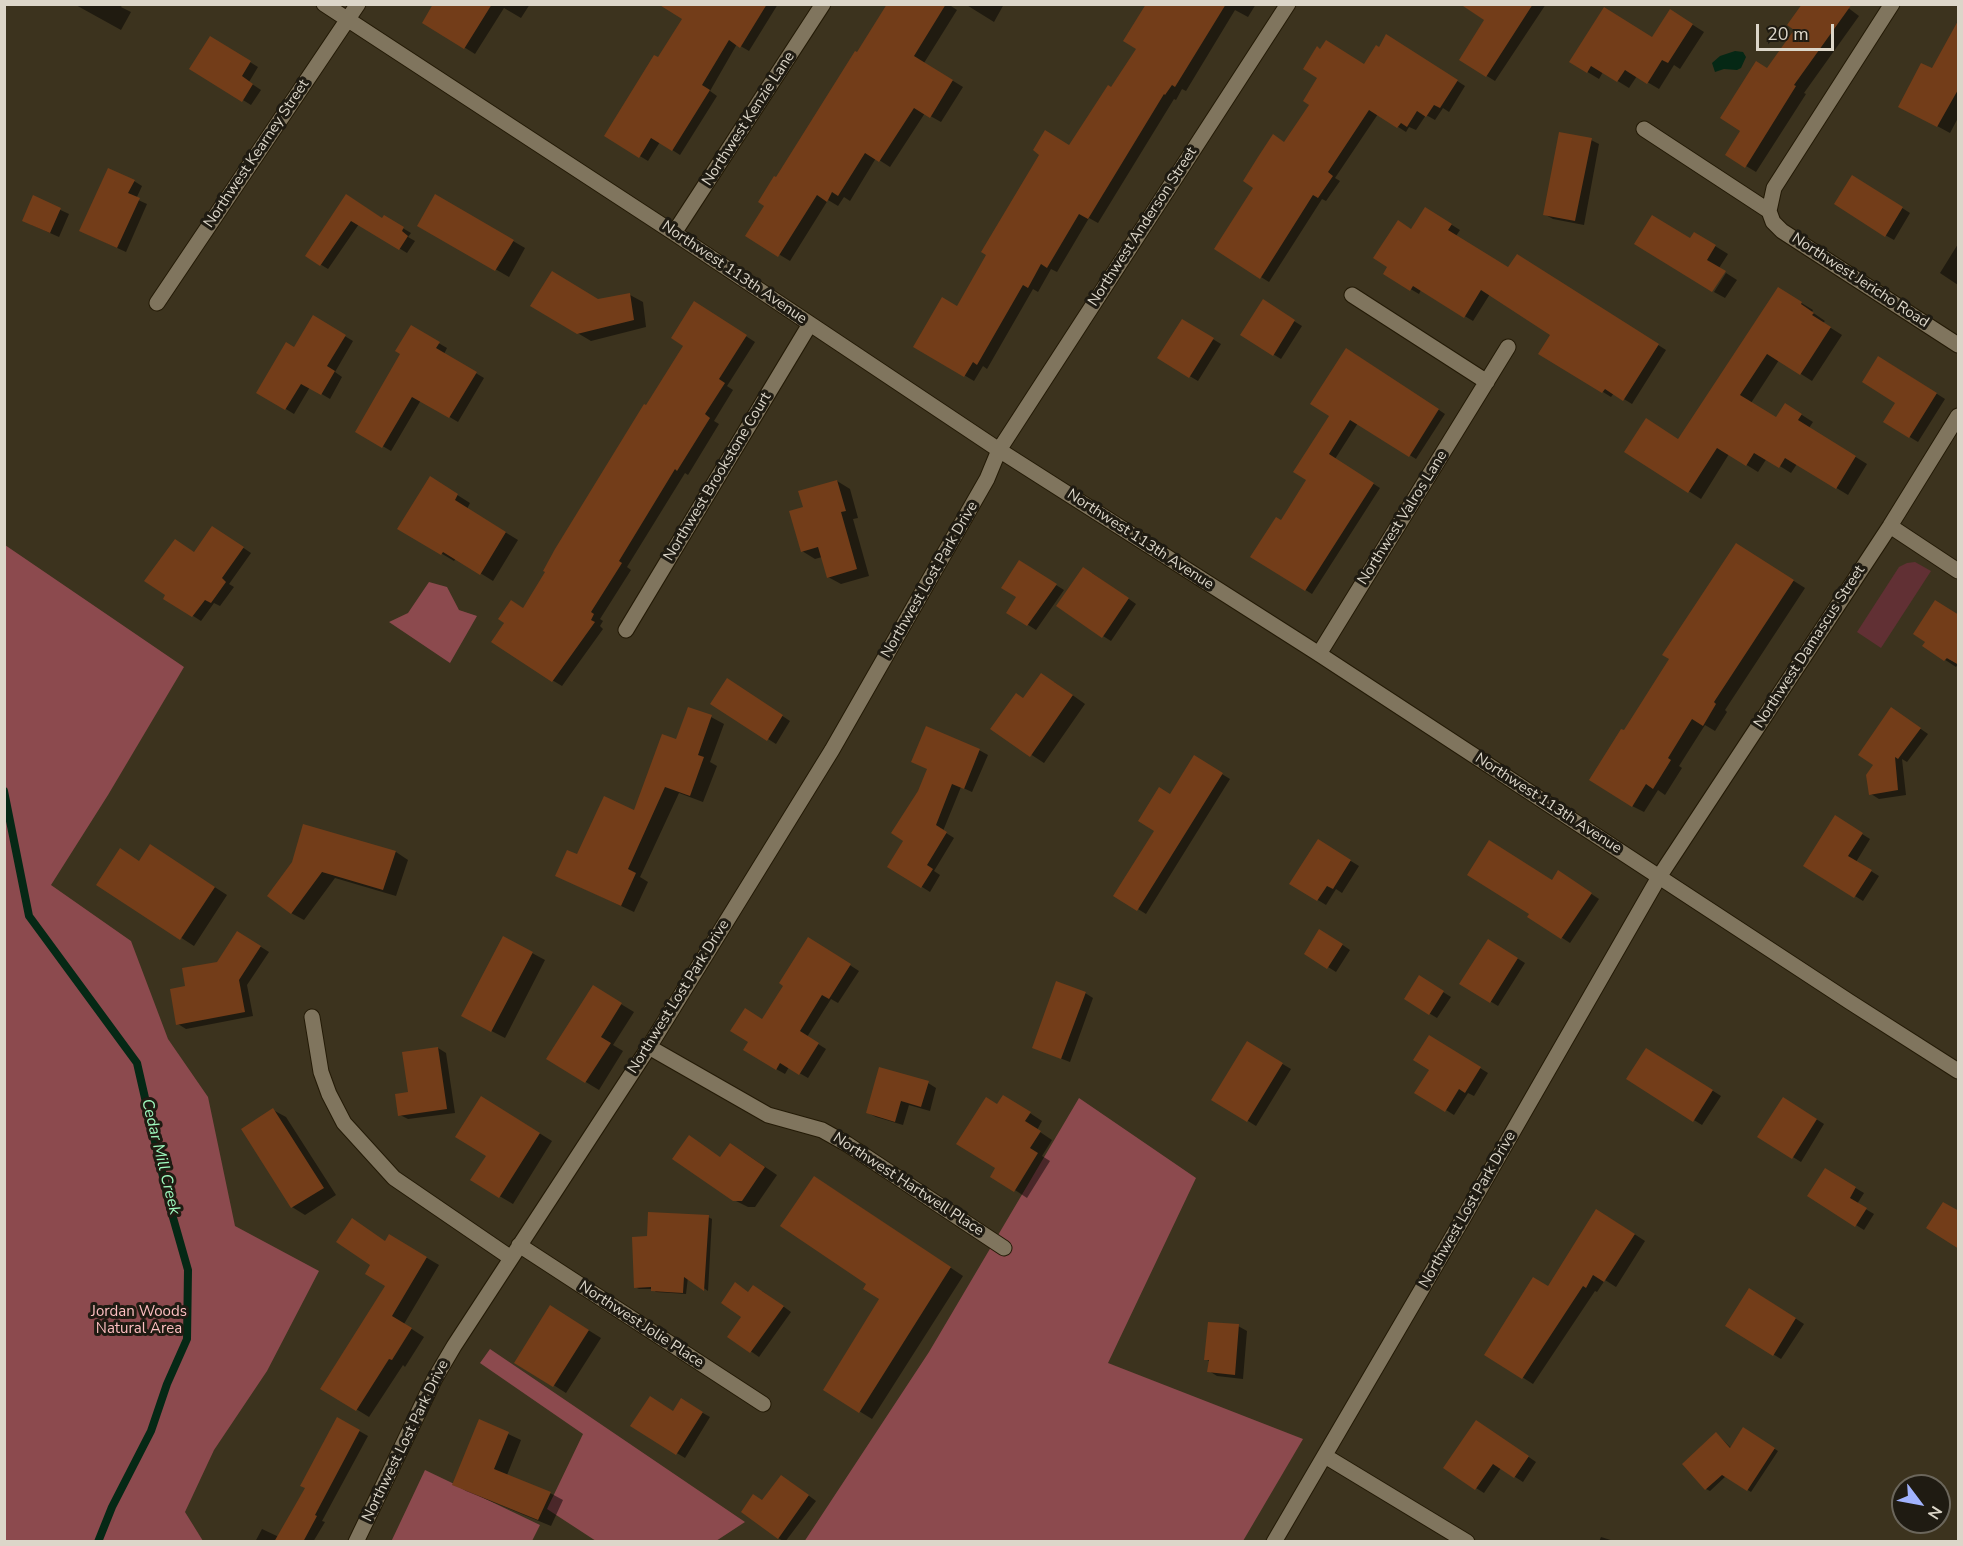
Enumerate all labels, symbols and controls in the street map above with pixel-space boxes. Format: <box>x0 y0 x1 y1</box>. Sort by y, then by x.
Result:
scale bar <box>1759 12 1837 50</box>
text: 20 m <box>1767 22 1809 46</box>
street label: Northwest Kenzie Lane <box>699 49 799 189</box>
street label: Northwest Kearney Street <box>201 76 313 232</box>
street label: Northwest Anderson Street <box>1085 144 1201 310</box>
street label: Northwest 113th Avenue <box>658 218 810 328</box>
street label: Northwest Jericho Road <box>1788 230 1932 332</box>
street label: Northwest Brookstone Court <box>660 389 776 565</box>
street label: Northwest Valros Lane <box>1354 448 1452 588</box>
street label: Northwest 113th Avenue <box>1063 486 1217 594</box>
street label: Northwest Lost Park Drive <box>878 499 982 661</box>
street label: Northwest Damascus Street <box>1751 562 1869 732</box>
street label: Northwest 113th Avenue <box>1471 750 1625 858</box>
street label: Northwest Lost Park Drive <box>624 917 734 1077</box>
water label: Cedar Mill Creek <box>136 1097 184 1217</box>
street label: Northwest Lost Park Drive <box>1416 1129 1520 1291</box>
street label: Northwest Hartwell Place <box>829 1130 987 1240</box>
street label: Northwest Jolie Place <box>575 1278 707 1372</box>
park label: Jordan Woods Natural Area <box>91 1303 187 1338</box>
street label: Northwest Lost Park Drive <box>359 1357 453 1525</box>
north arrow <box>1891 1474 1951 1534</box>
text: N <box>1922 1502 1947 1523</box>

